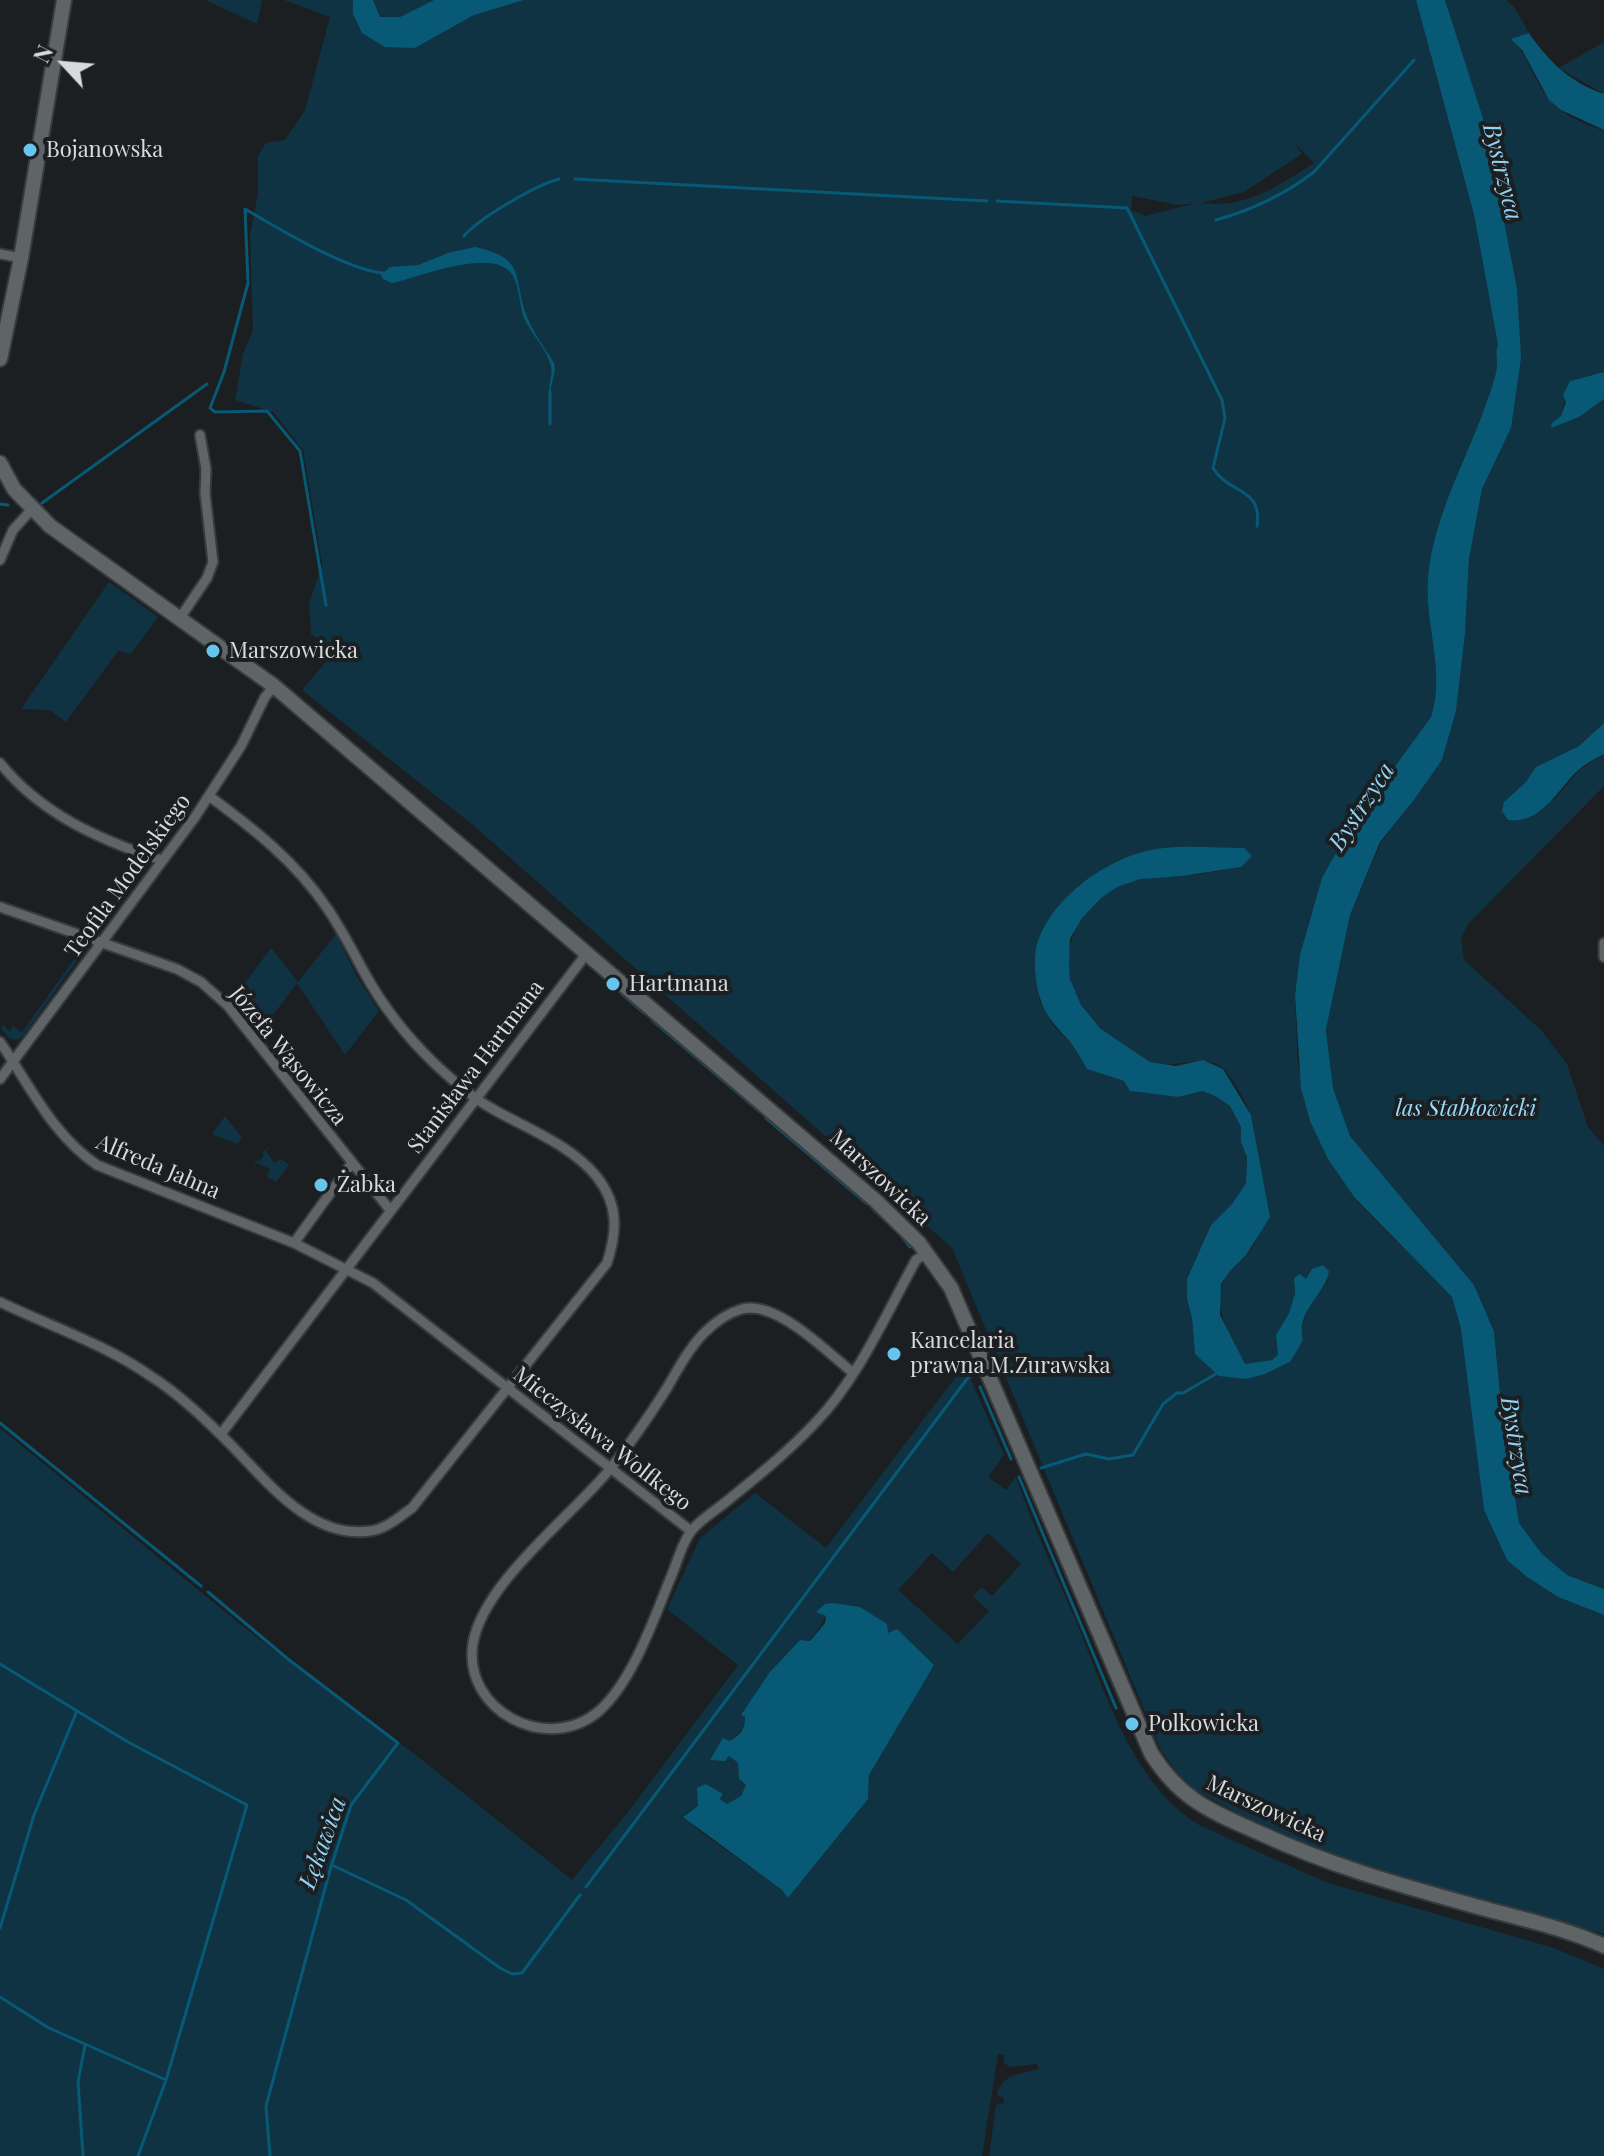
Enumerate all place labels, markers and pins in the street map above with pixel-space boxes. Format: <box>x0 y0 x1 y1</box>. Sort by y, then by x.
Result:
place label: Bojanowska <box>46 137 163 163</box>
marker: Bojanowska <box>21 141 39 159</box>
place label: Marszowicka <box>229 638 358 664</box>
marker: Marszowicka <box>204 642 222 660</box>
place label: Hartmana <box>629 971 729 997</box>
marker: Hartmana <box>604 975 622 993</box>
place label: Żabka <box>337 1172 396 1198</box>
marker: Żabka <box>312 1176 330 1194</box>
place label: Kancelaria prawna M.Zurawska <box>910 1328 1110 1380</box>
marker: Kancelaria prawna M.Zurawska <box>885 1345 903 1363</box>
place label: Polkowicka <box>1148 1711 1259 1737</box>
marker: Polkowicka <box>1123 1715 1141 1733</box>

